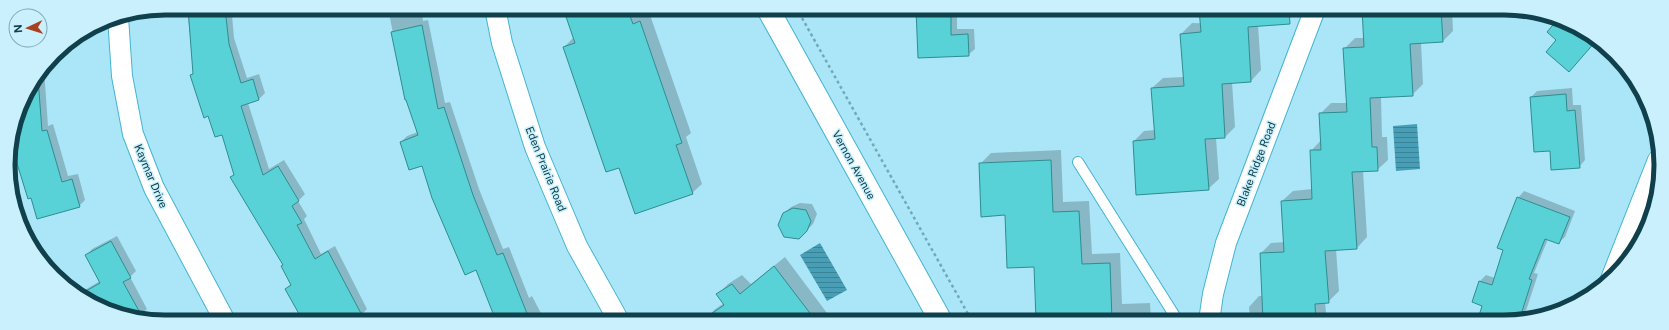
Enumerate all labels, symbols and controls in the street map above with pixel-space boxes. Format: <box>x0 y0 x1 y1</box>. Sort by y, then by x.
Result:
north arrow <box>8 8 48 48</box>
text: N <box>12 24 24 33</box>
street label: Blake Ridge Road <box>1234 120 1278 208</box>
street label: Eden Prairie Road <box>523 125 569 213</box>
street label: Vernon Avenue <box>830 129 878 201</box>
street label: Kaymar Drive <box>132 142 170 210</box>

